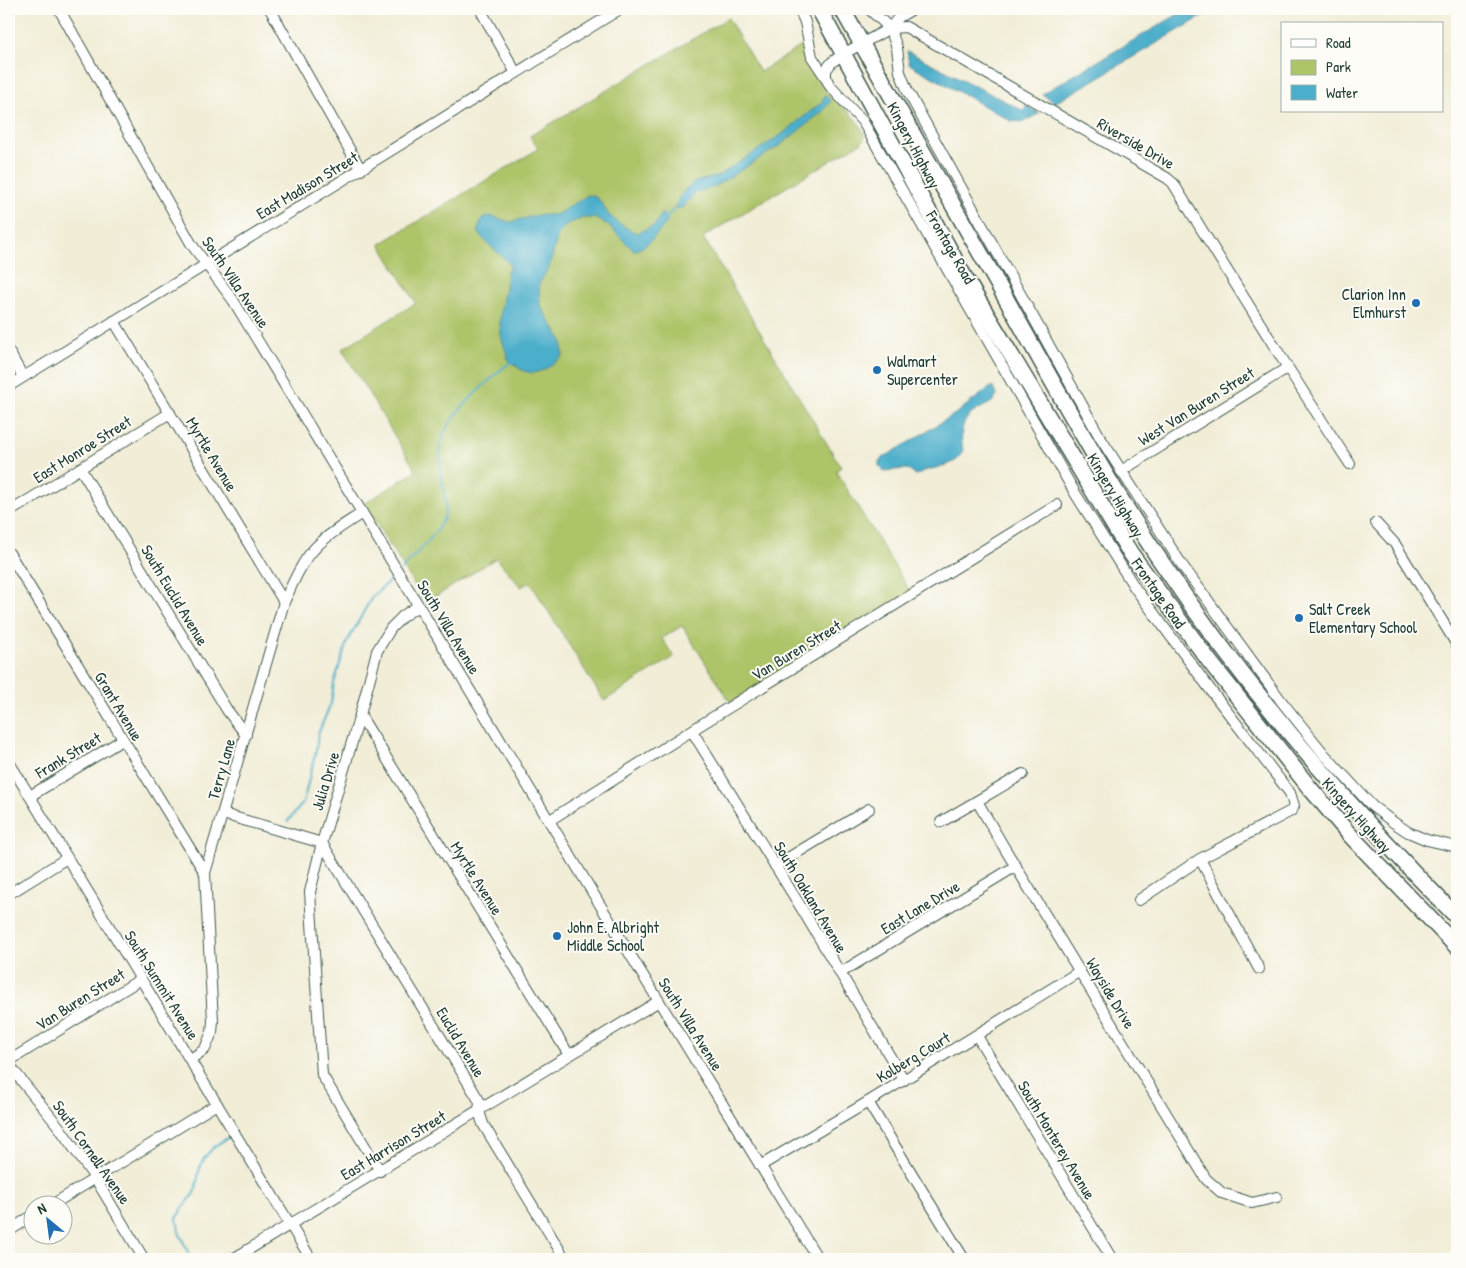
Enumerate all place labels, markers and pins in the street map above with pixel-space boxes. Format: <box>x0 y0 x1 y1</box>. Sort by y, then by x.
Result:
place label: Clarion Inn Elmhurst <box>1341 283 1406 323</box>
marker: Clarion Inn Elmhurst <box>1410 297 1422 309</box>
place label: Walmart Supercenter <box>887 350 958 390</box>
marker: Walmart Supercenter <box>871 364 883 376</box>
place label: Salt Creek Elementary School <box>1309 598 1418 638</box>
marker: Salt Creek Elementary School <box>1293 612 1305 624</box>
place label: John E. Albright Middle School <box>567 916 659 956</box>
marker: John E. Albright Middle School <box>551 930 563 942</box>

